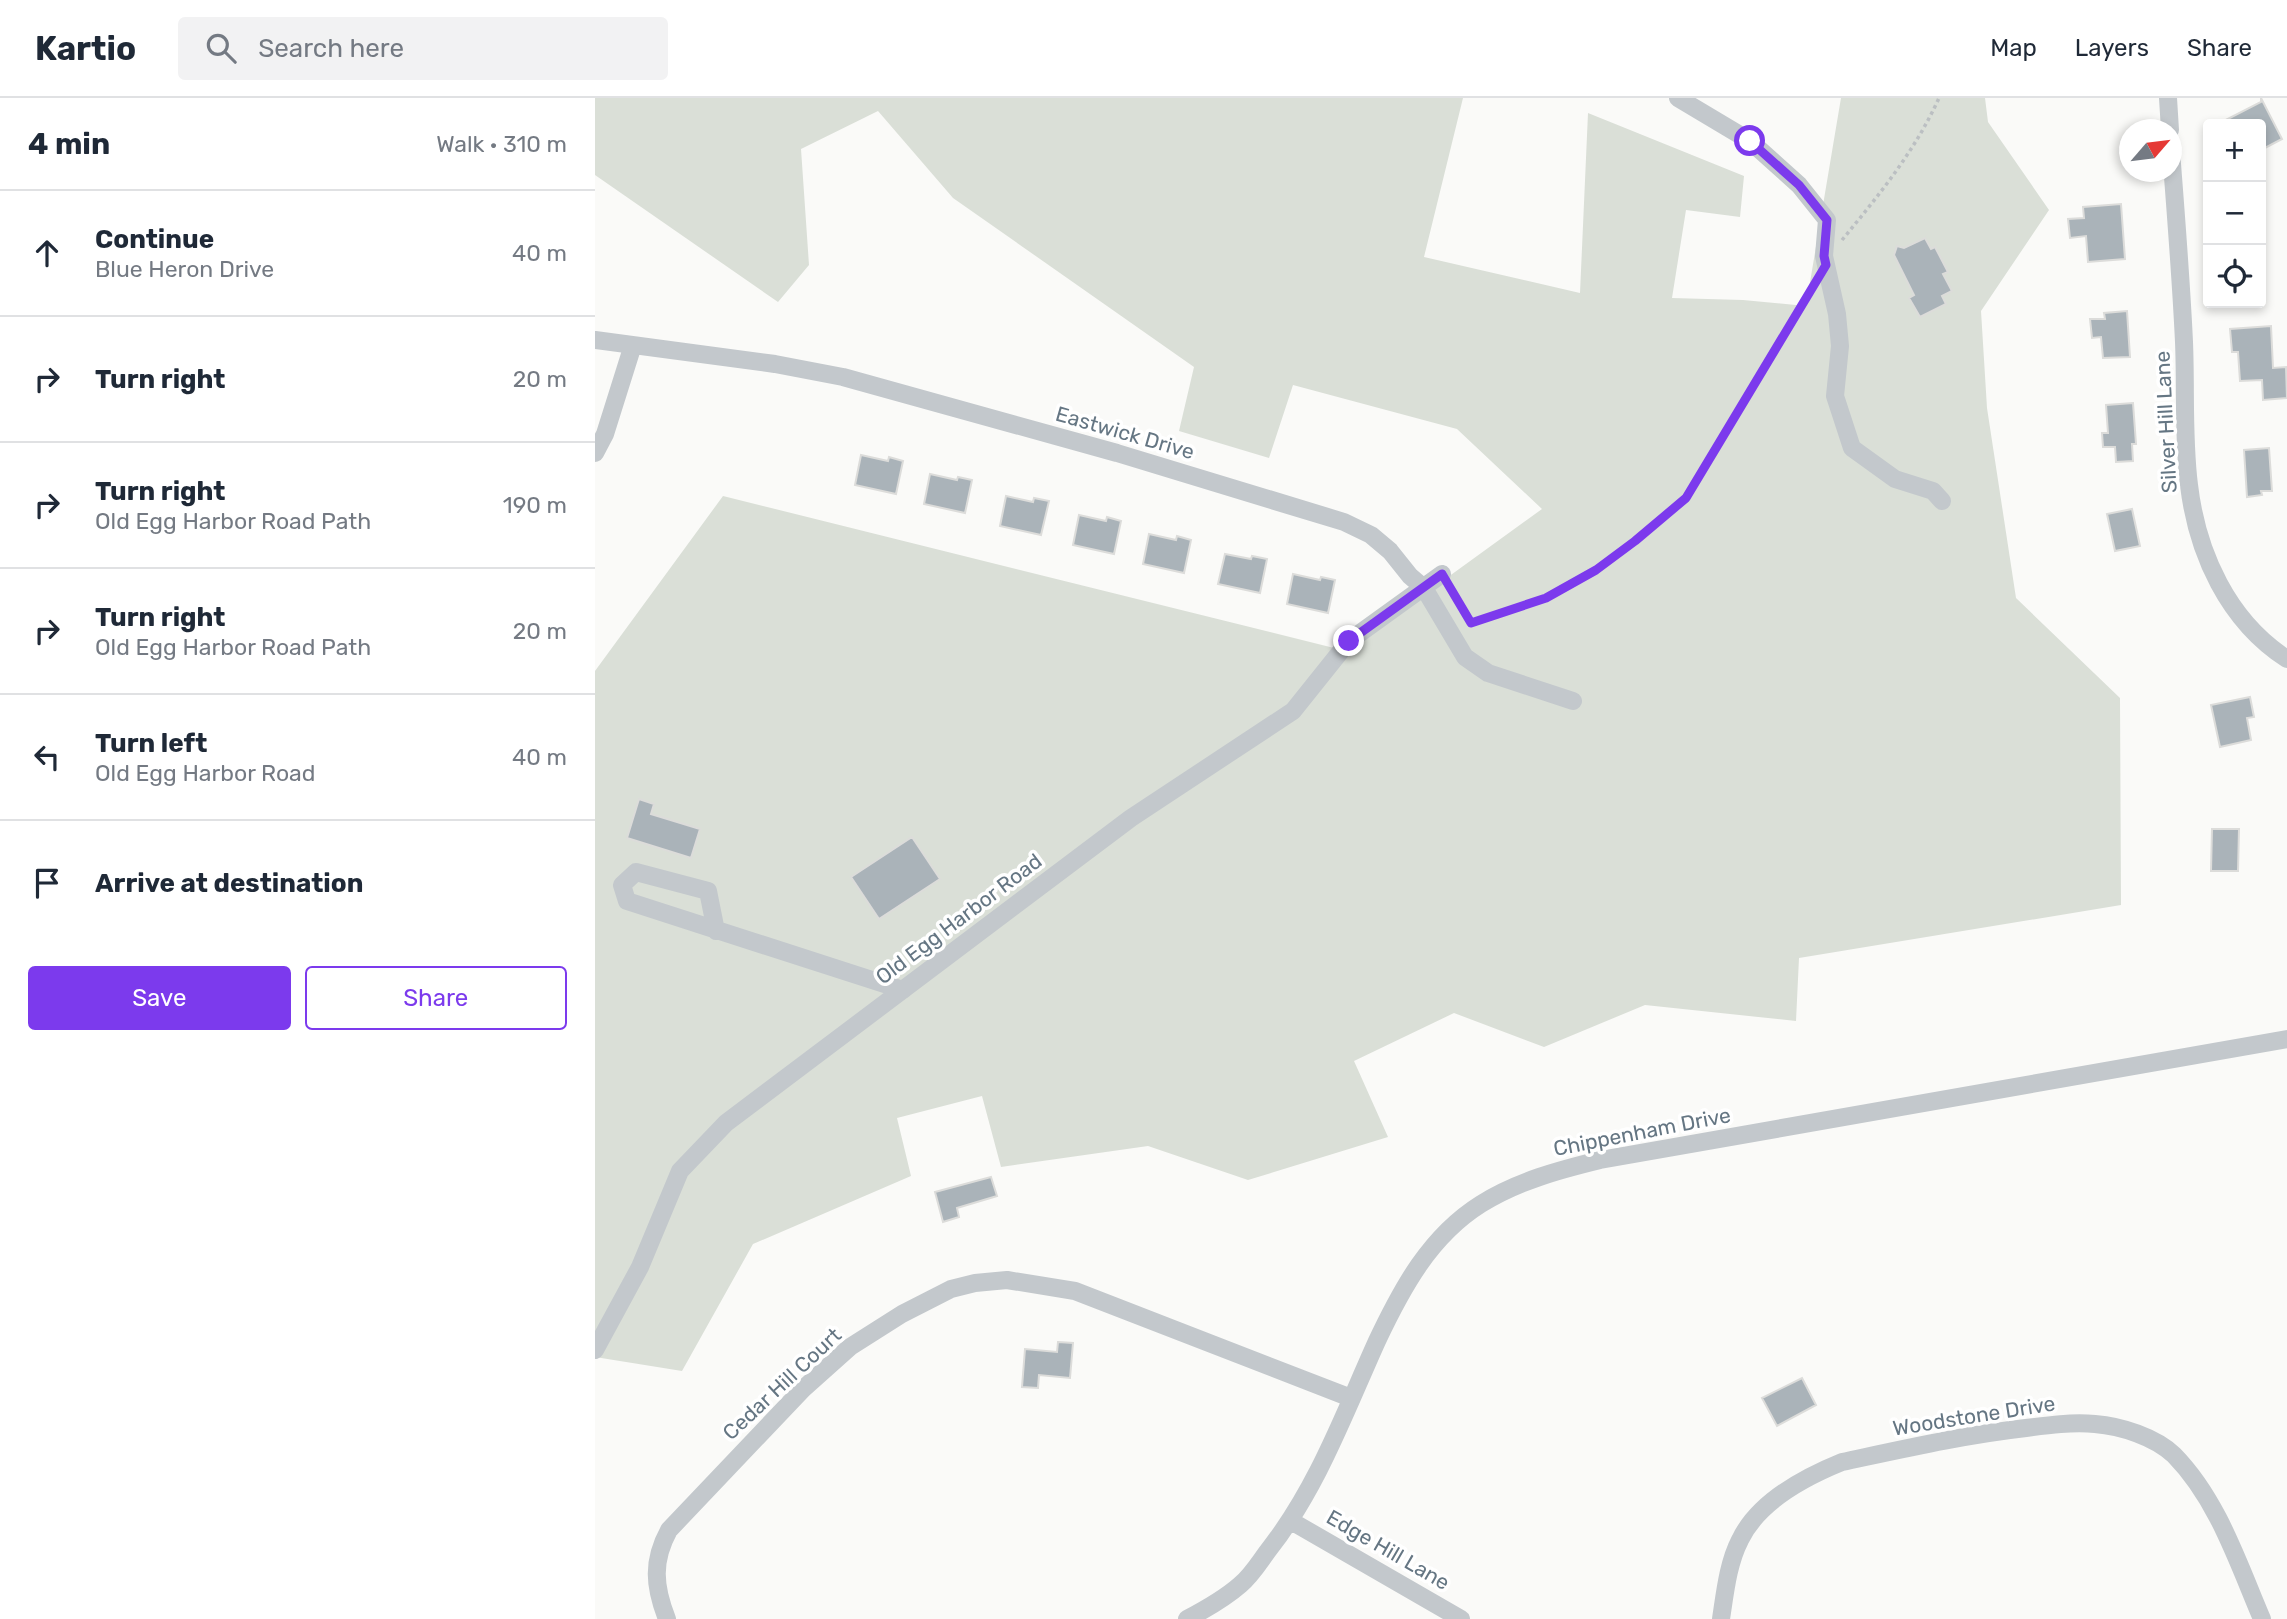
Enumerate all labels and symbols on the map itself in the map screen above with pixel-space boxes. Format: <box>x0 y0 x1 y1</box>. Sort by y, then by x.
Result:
north arrow <box>2119 119 2182 182</box>
route start <box>1734 125 1765 156</box>
street label: Silver Hill Lane <box>2149 350 2182 494</box>
street label: Eastwick Drive <box>1053 401 1197 464</box>
route end <box>1333 625 1364 656</box>
street label: Old Egg Harbor Road <box>871 848 1047 989</box>
street label: Chippenham Drive <box>1551 1102 1733 1161</box>
street label: Cedar Hill Court <box>717 1322 846 1445</box>
street label: Woodstone Drive <box>1891 1390 2057 1441</box>
street label: Edge Hill Lane <box>1322 1504 1454 1595</box>

